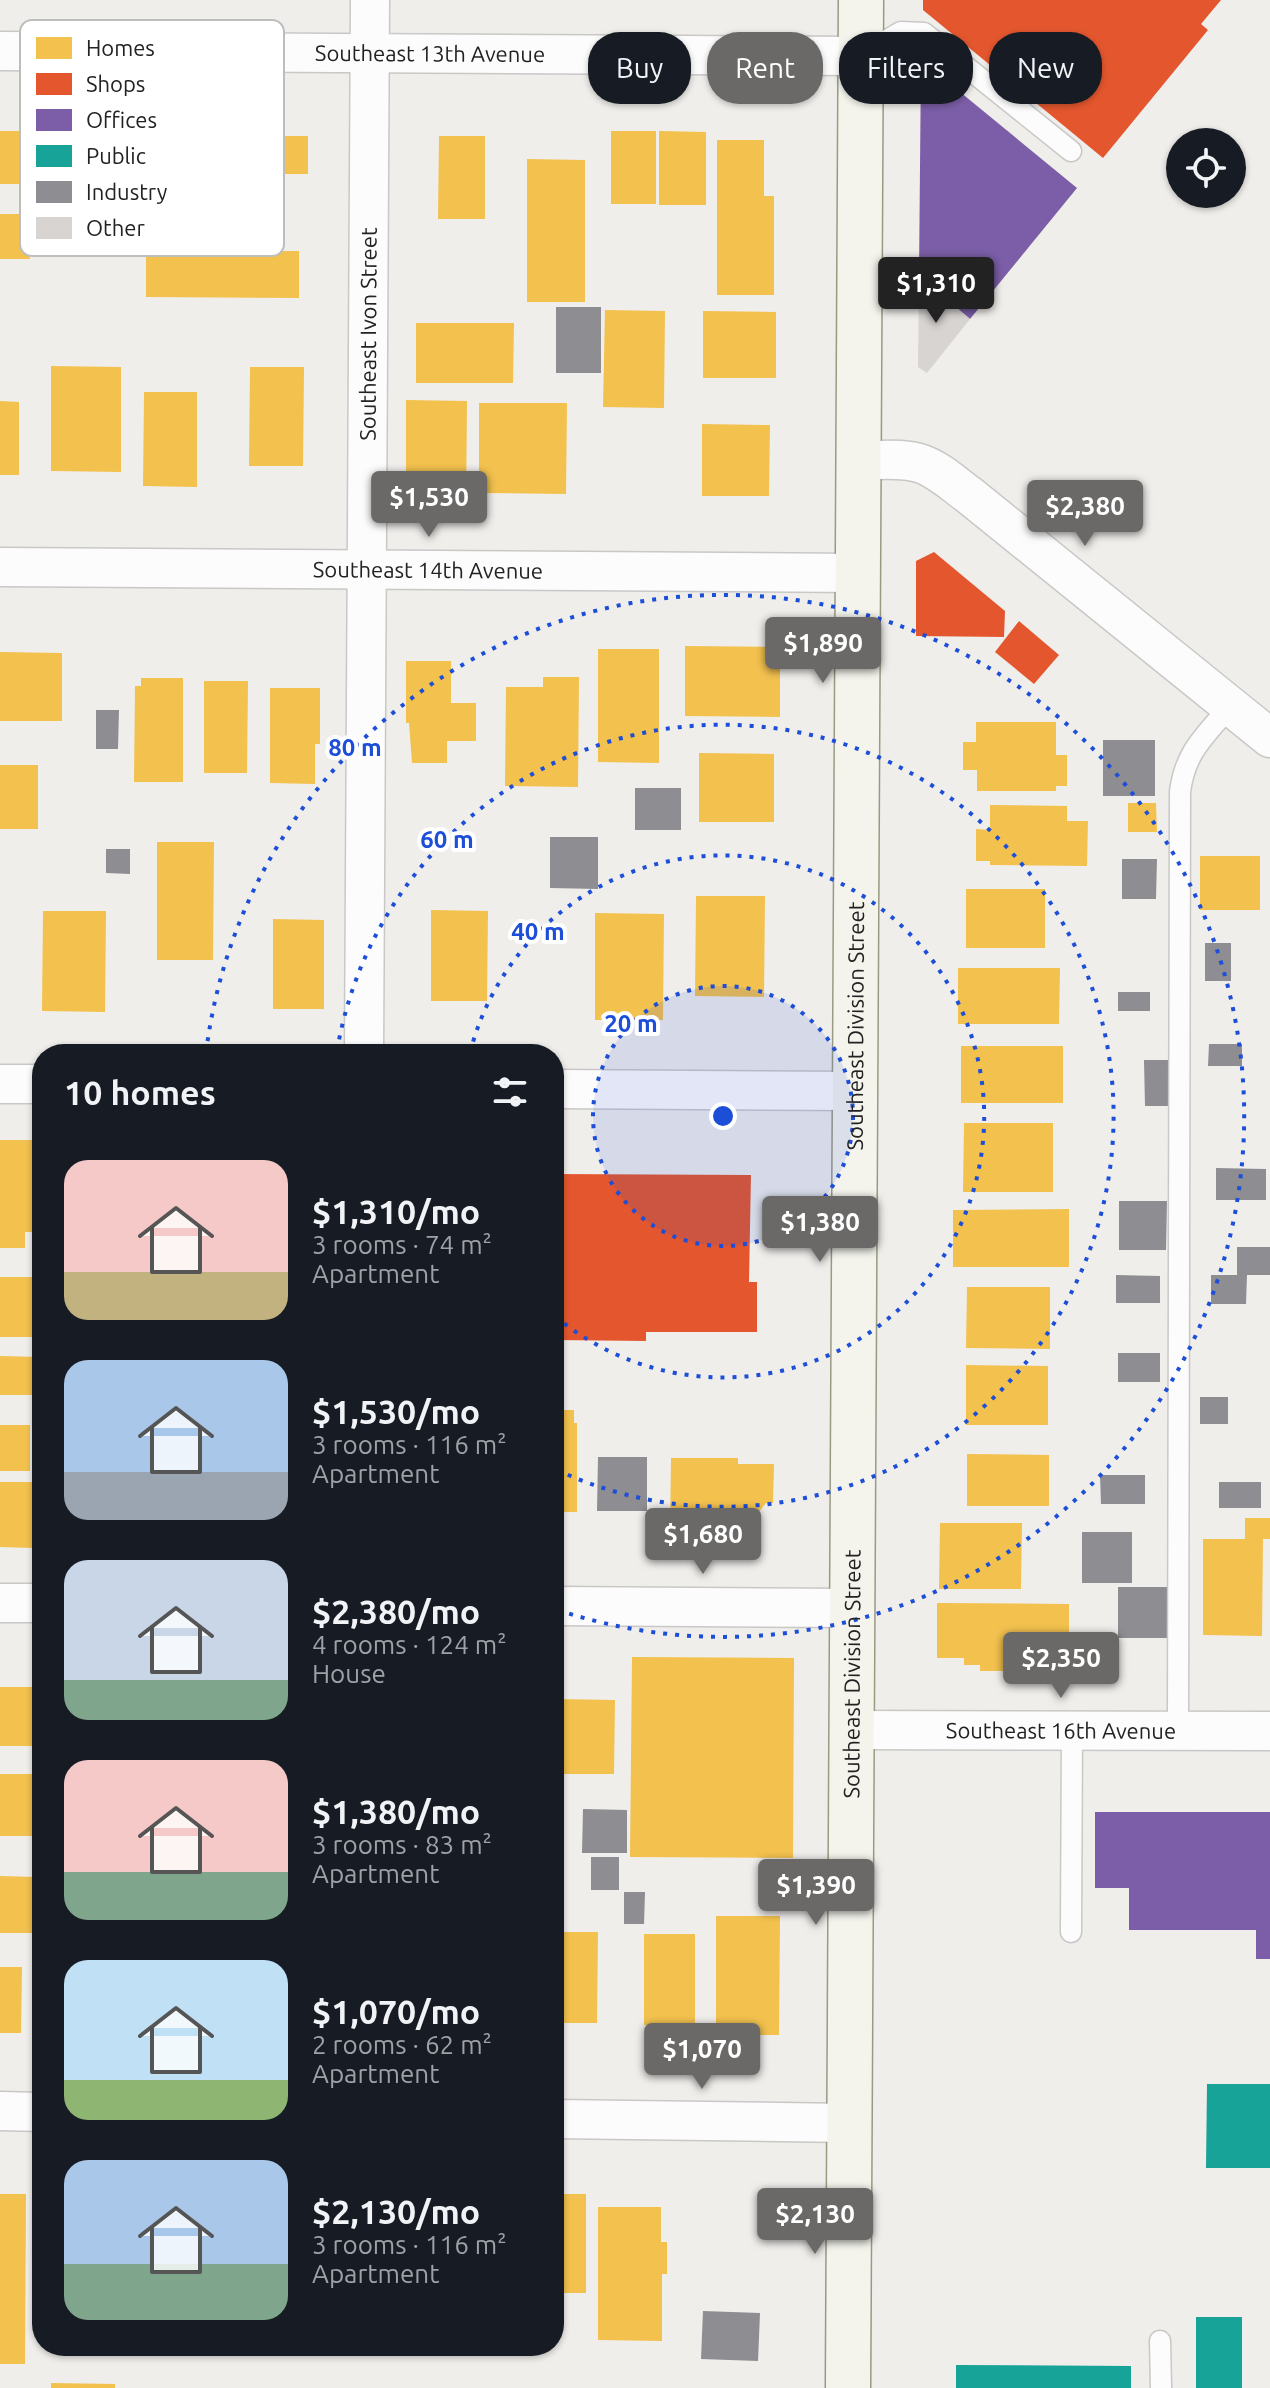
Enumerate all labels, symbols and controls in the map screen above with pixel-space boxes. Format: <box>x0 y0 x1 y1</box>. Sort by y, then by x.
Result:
legend <box>20 20 284 256</box>
chip: Buy <box>588 32 691 104</box>
chip: Rent <box>707 32 823 104</box>
chip: Filters <box>839 32 973 104</box>
chip: New <box>989 32 1102 104</box>
text: Homes <box>86 35 155 60</box>
street label: Southeast 13th Avenue <box>315 40 545 66</box>
text: Shops <box>86 71 145 96</box>
text: Offices <box>86 107 157 132</box>
map controls <box>1166 128 1246 208</box>
button: locate <box>1166 128 1246 208</box>
text: Public <box>86 143 146 168</box>
text: Industry <box>86 179 168 204</box>
text: Other <box>86 215 145 240</box>
street label: Southeast Ivon Street <box>354 227 381 441</box>
pin: $1,310 <box>871 257 1001 325</box>
text: $1,310 <box>896 268 976 297</box>
pin: $1,530 <box>364 471 494 539</box>
pin: $2,380 <box>1020 480 1150 548</box>
text: $1,530 <box>389 482 469 511</box>
text: $2,380 <box>1045 491 1125 520</box>
street label: Southeast 14th Avenue <box>313 556 543 583</box>
pin: $1,890 <box>758 617 888 685</box>
text: $1,890 <box>783 628 863 657</box>
text: 80 m <box>328 734 382 761</box>
text: 60 m <box>420 826 474 853</box>
street label: Southeast Division Street <box>842 901 868 1150</box>
text: 40 m <box>511 918 565 945</box>
text: 20 m <box>604 1010 658 1037</box>
icon: filters <box>488 1070 532 1114</box>
text: 10 homes <box>64 1073 216 1111</box>
centre of rings <box>709 1102 737 1130</box>
icon: home <box>128 1192 224 1288</box>
text: $1,310/mo <box>312 1192 480 1230</box>
pin: $1,380 <box>755 1196 885 1264</box>
text: $1,380 <box>780 1207 860 1236</box>
text: 3 rooms · 74 m² <box>312 1230 492 1259</box>
text: Apartment <box>312 1259 439 1288</box>
icon: home <box>128 1392 224 1488</box>
text: $1,530/mo <box>312 1392 480 1430</box>
text: 3 rooms · 116 m² <box>312 1430 507 1459</box>
text: Apartment <box>312 1459 439 1488</box>
pin: $1,680 <box>638 1508 768 1576</box>
text: $1,680 <box>663 1519 743 1548</box>
street label: Southeast Division Street <box>838 1549 865 1798</box>
icon: home <box>128 1592 224 1688</box>
text: $2,380/mo <box>312 1592 480 1630</box>
text: 4 rooms · 124 m² <box>312 1630 507 1659</box>
pin: $2,350 <box>996 1632 1126 1700</box>
text: $2,350 <box>1021 1643 1101 1672</box>
text: House <box>312 1659 386 1688</box>
street label: Southeast 16th Avenue <box>946 1717 1176 1743</box>
icon: home <box>128 1792 224 1888</box>
text: $1,380/mo <box>312 1792 480 1830</box>
text: 3 rooms · 83 m² <box>312 1830 492 1859</box>
text: Apartment <box>312 1859 439 1888</box>
pin: $1,390 <box>751 1859 881 1927</box>
text: $1,390 <box>776 1870 856 1899</box>
icon: home <box>128 1992 224 2088</box>
text: $1,070/mo <box>312 1992 480 2030</box>
pin: $1,070 <box>637 2023 767 2091</box>
text: 2 rooms · 62 m² <box>312 2030 492 2059</box>
text: $1,070 <box>662 2034 742 2063</box>
text: Apartment <box>312 2059 439 2088</box>
pin: $2,130 <box>750 2188 880 2256</box>
icon: home <box>128 2192 224 2288</box>
text: $2,130/mo <box>312 2192 480 2230</box>
text: $2,130 <box>775 2199 855 2228</box>
text: 3 rooms · 116 m² <box>312 2230 507 2259</box>
text: Apartment <box>312 2259 439 2288</box>

